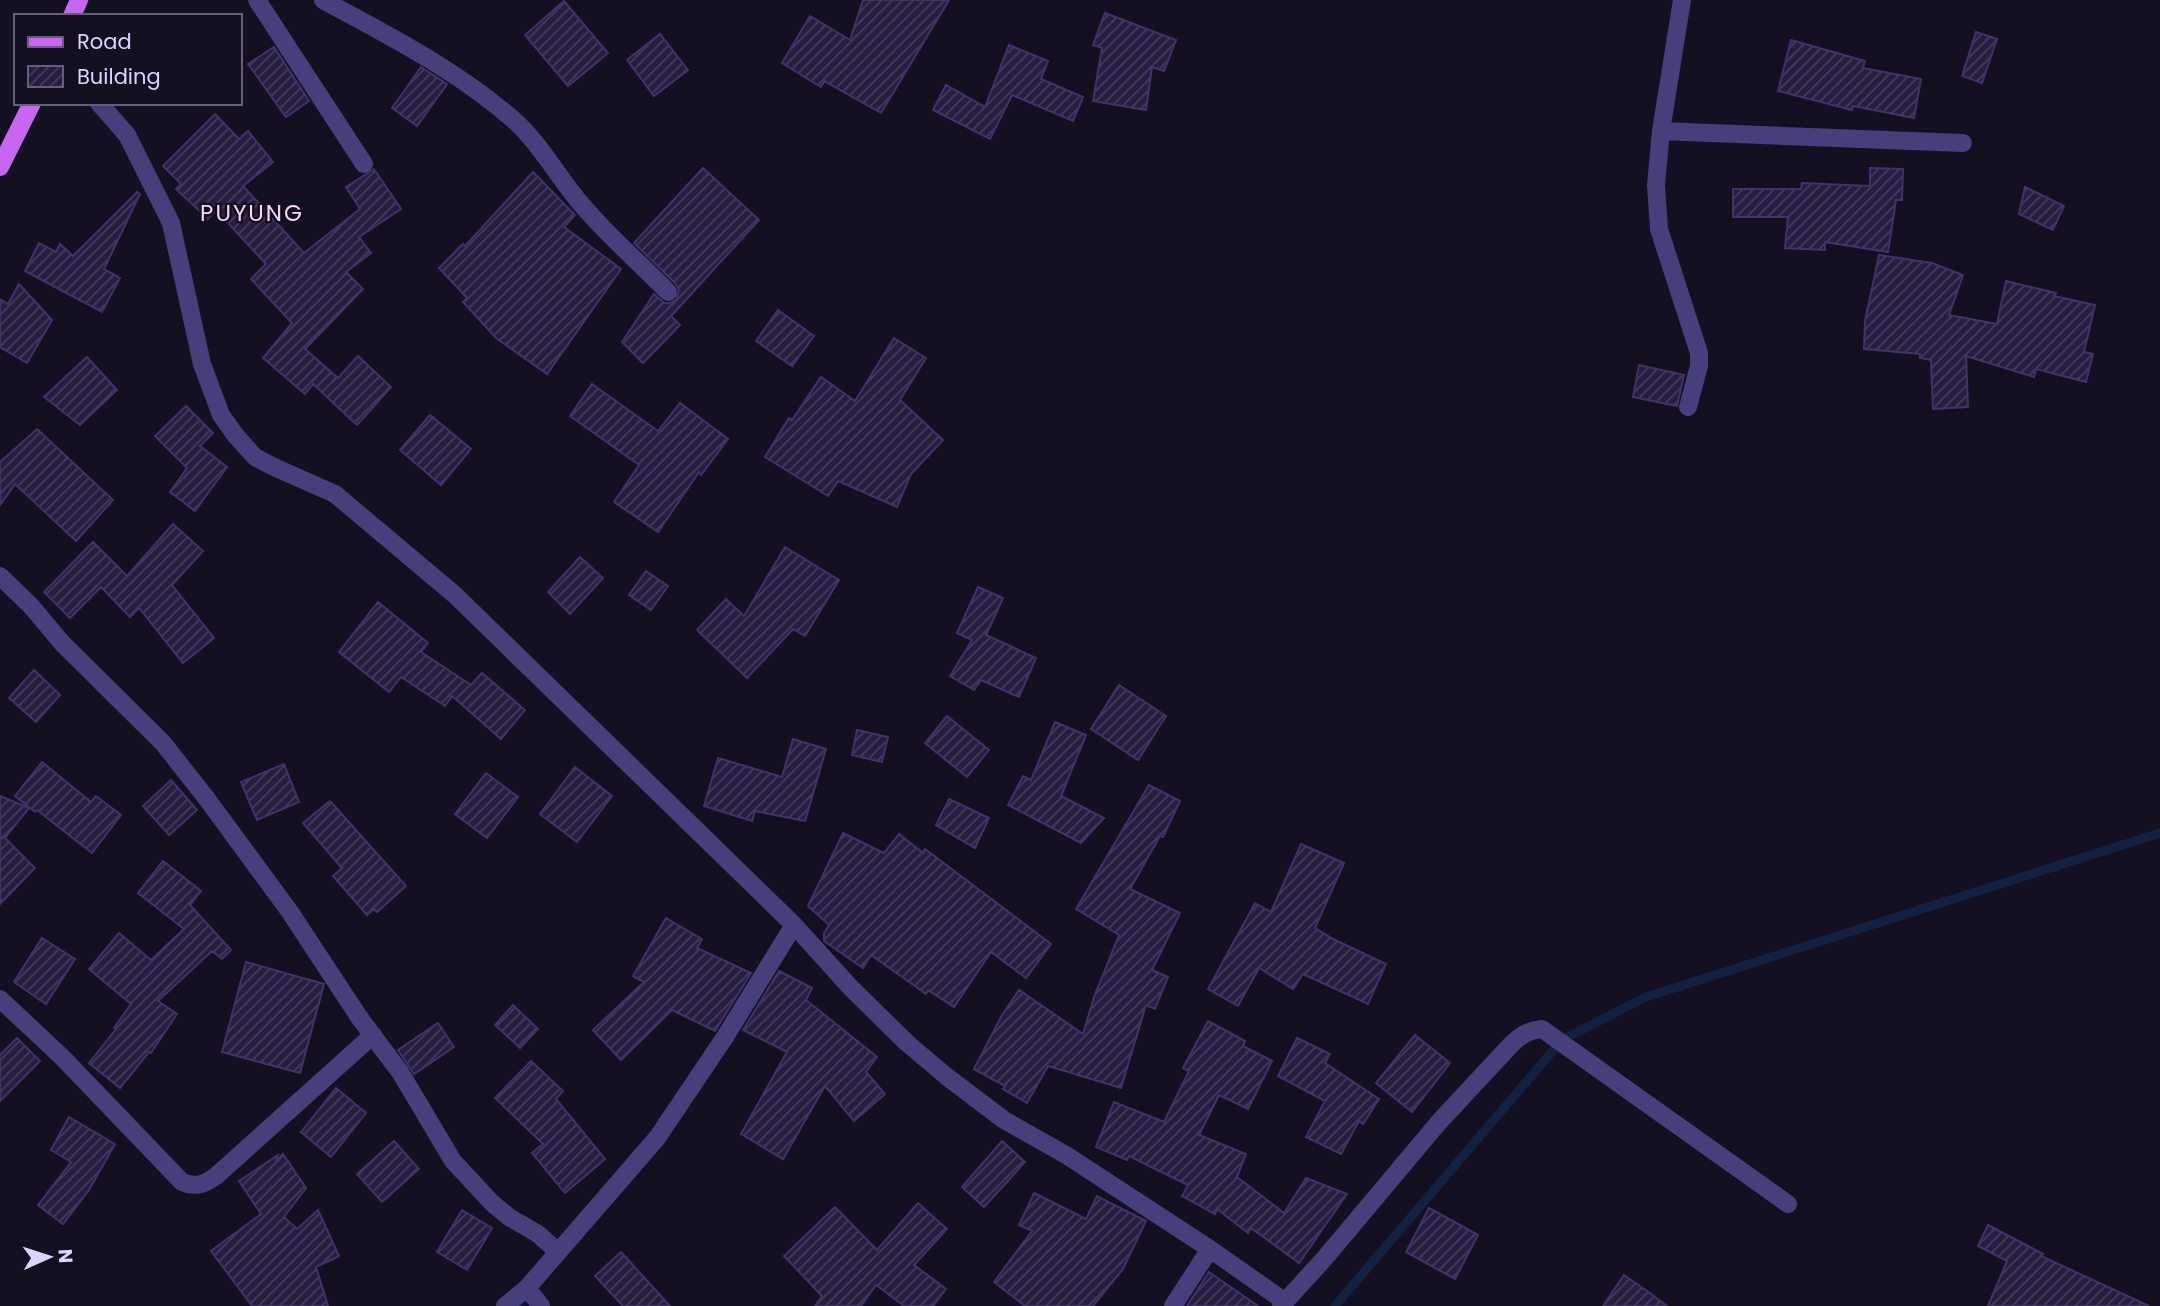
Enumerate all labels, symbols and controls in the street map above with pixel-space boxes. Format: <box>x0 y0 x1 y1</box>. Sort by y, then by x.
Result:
legend <box>14 14 242 105</box>
text: Road <box>77 27 132 56</box>
text: Building <box>77 62 161 91</box>
district label: PUYUNG <box>200 197 304 229</box>
north arrow <box>14 1222 84 1292</box>
text: N <box>52 1248 79 1264</box>

